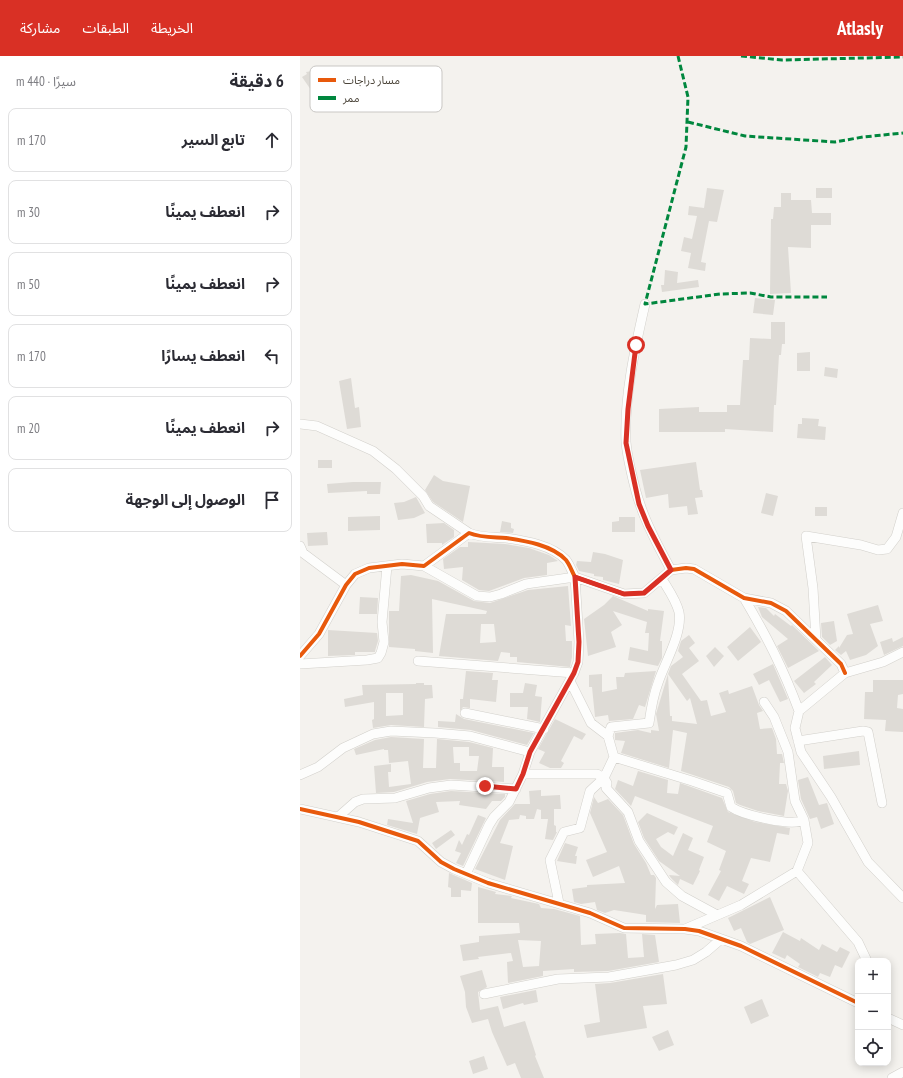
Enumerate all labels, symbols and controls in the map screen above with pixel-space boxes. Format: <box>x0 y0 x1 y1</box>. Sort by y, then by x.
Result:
text: Atlasly <box>837 16 883 40</box>
text: مشاركة <box>20 19 60 37</box>
text: الطبقات <box>82 19 129 37</box>
text: الخريطة <box>151 19 193 37</box>
legend <box>310 66 442 112</box>
text: 6 دقيقة <box>230 70 284 92</box>
text: سيرًا · 440 m <box>16 73 76 90</box>
text: مسار دراجات <box>343 73 400 87</box>
text: ممر <box>342 91 360 105</box>
icon: ahead <box>261 129 283 151</box>
text: تابع السير <box>182 130 245 149</box>
text: 170 m <box>17 132 46 149</box>
icon: right <box>261 201 283 223</box>
text: انعطف يمينًا <box>165 202 245 221</box>
text: 30 m <box>17 204 40 221</box>
icon: right <box>261 273 283 295</box>
text: انعطف يمينًا <box>165 274 245 293</box>
text: 50 m <box>17 276 40 293</box>
route start <box>627 336 645 354</box>
icon: left <box>261 345 283 367</box>
text: انعطف يسارًا <box>161 346 245 365</box>
text: 170 m <box>17 348 46 365</box>
icon: right <box>261 417 283 439</box>
text: انعطف يمينًا <box>165 418 245 437</box>
text: 20 m <box>17 420 40 437</box>
icon: arrive <box>261 489 283 511</box>
text: الوصول إلى الوجهة <box>126 490 245 509</box>
route end <box>476 777 494 795</box>
map controls <box>855 958 891 1066</box>
button: + <box>855 958 891 994</box>
button: − <box>855 994 891 1030</box>
button: locate <box>855 1030 891 1066</box>

